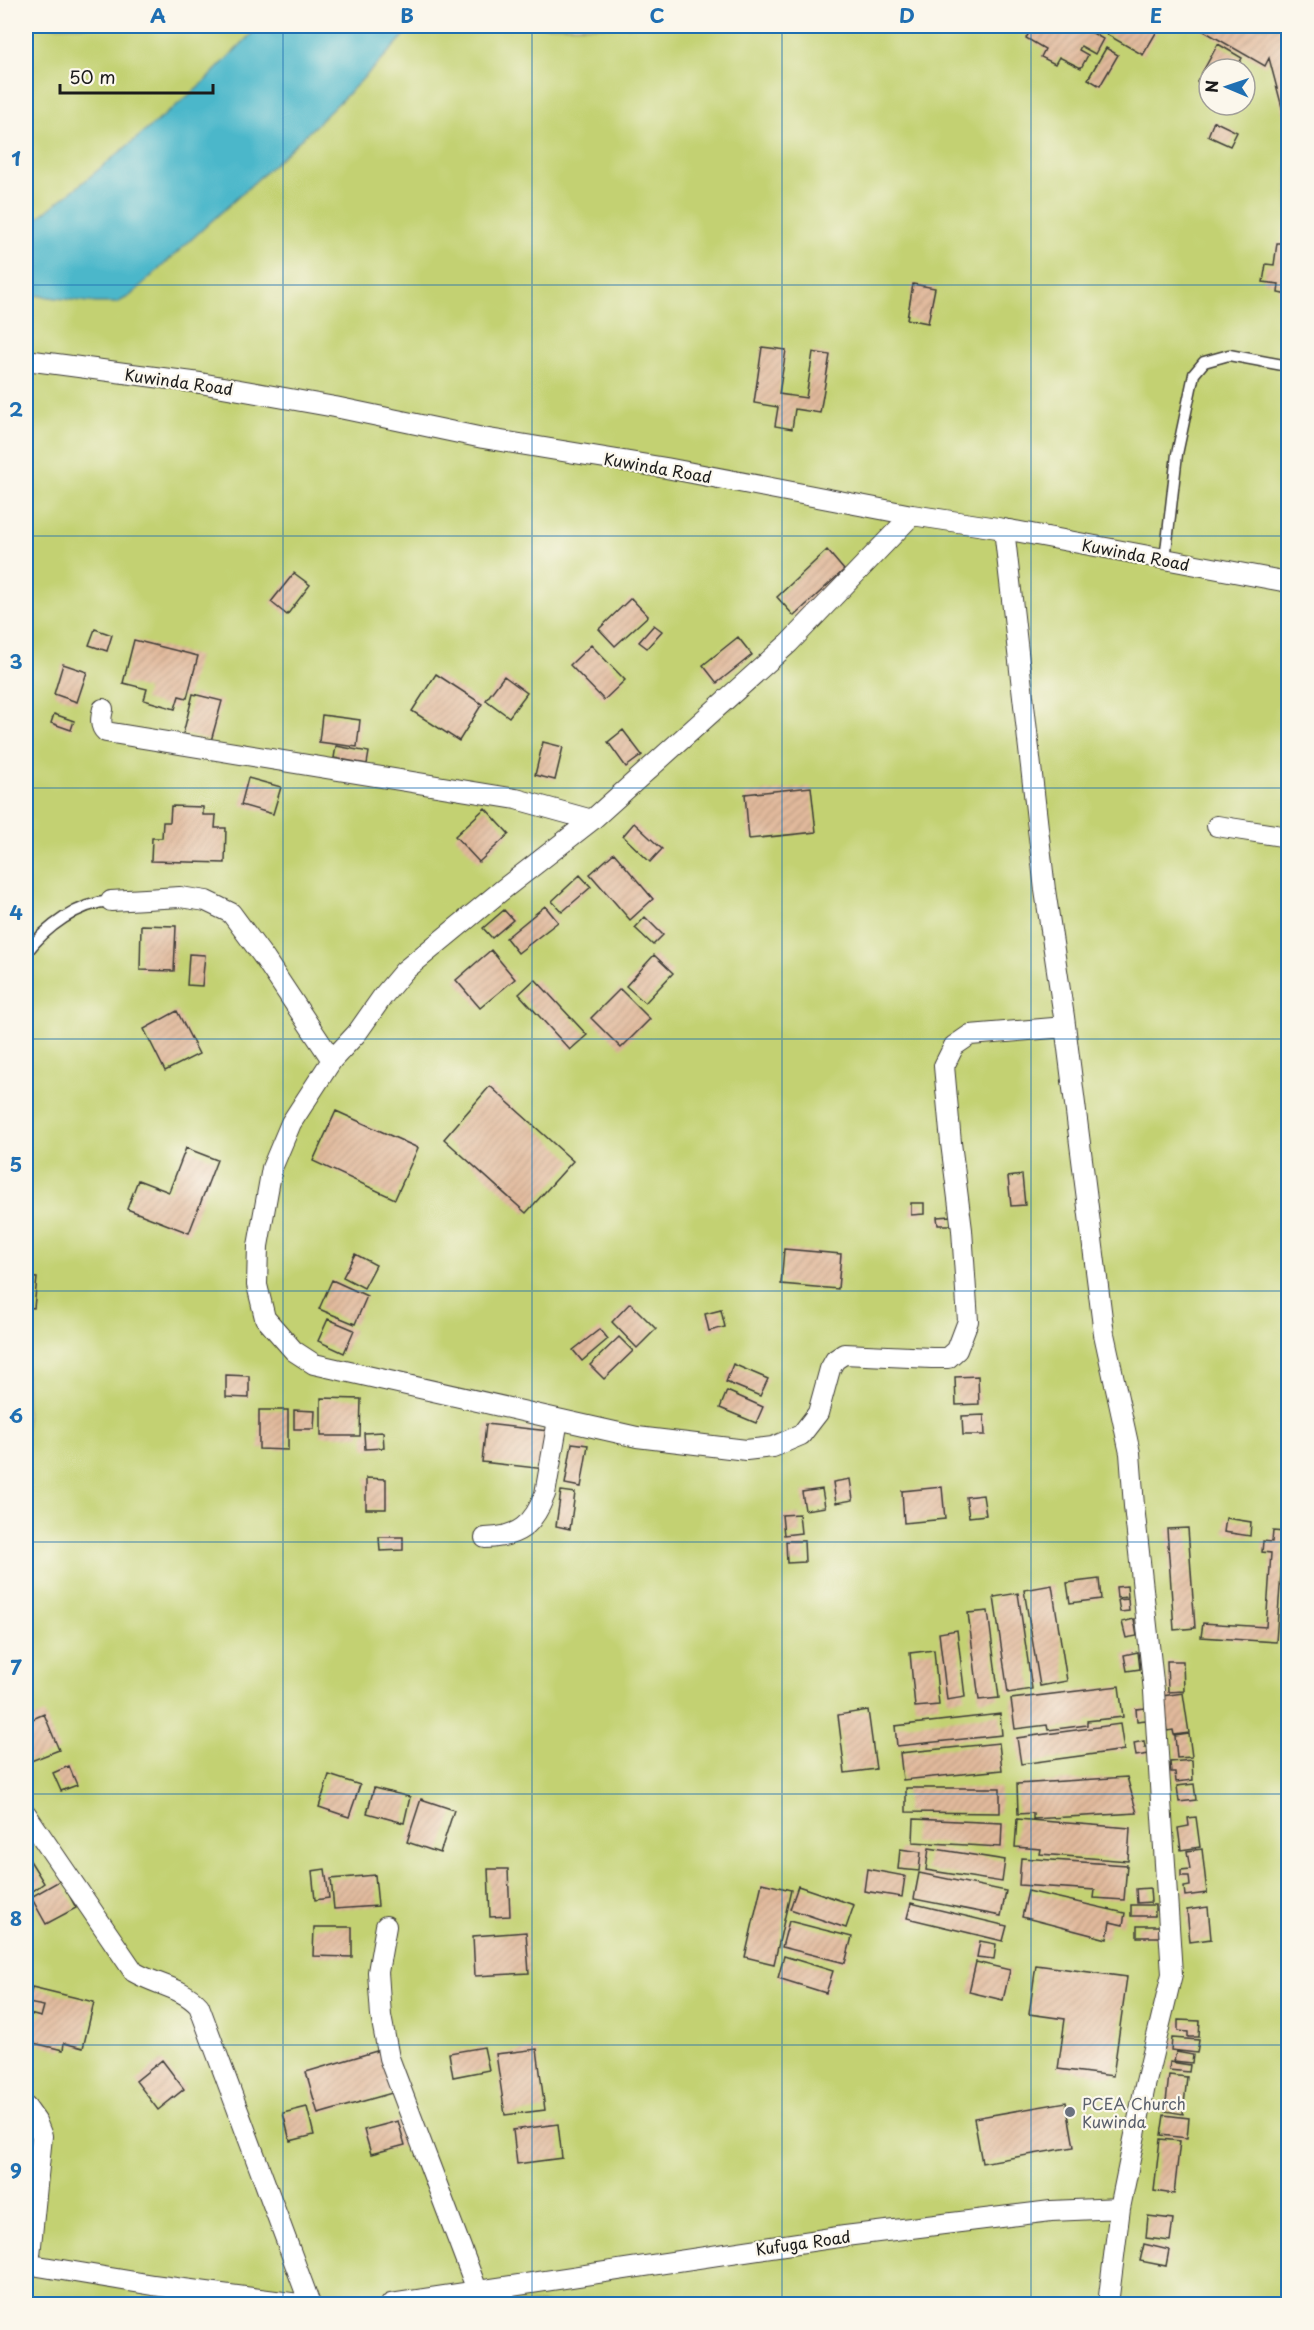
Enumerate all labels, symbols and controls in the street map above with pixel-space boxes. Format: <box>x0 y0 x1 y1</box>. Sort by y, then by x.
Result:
text: A <box>150 0 166 30</box>
text: B <box>400 0 414 30</box>
text: C <box>649 0 665 30</box>
text: D <box>899 0 915 30</box>
text: E <box>1150 0 1162 30</box>
scale bar <box>60 57 213 95</box>
north arrow <box>1197 57 1257 117</box>
text: 50 m <box>69 63 116 90</box>
text: N <box>1199 80 1223 93</box>
text: 1 <box>11 143 21 173</box>
street label: Kuwinda Road <box>123 362 235 400</box>
text: 2 <box>9 394 23 424</box>
street label: Kuwinda Road <box>602 446 714 488</box>
street label: Kuwinda Road <box>1080 532 1192 576</box>
text: 3 <box>9 646 23 676</box>
text: 4 <box>9 897 23 927</box>
text: 5 <box>10 1149 22 1179</box>
text: 6 <box>9 1400 23 1430</box>
text: 7 <box>10 1652 22 1682</box>
text: 8 <box>10 1903 22 1933</box>
place label: PCEA Church Kuwinda <box>1082 2091 1186 2133</box>
marker: PCEA Church Kuwinda <box>1063 2105 1077 2119</box>
text: 9 <box>10 2155 22 2185</box>
street label: Kufuga Road <box>754 2223 852 2261</box>

